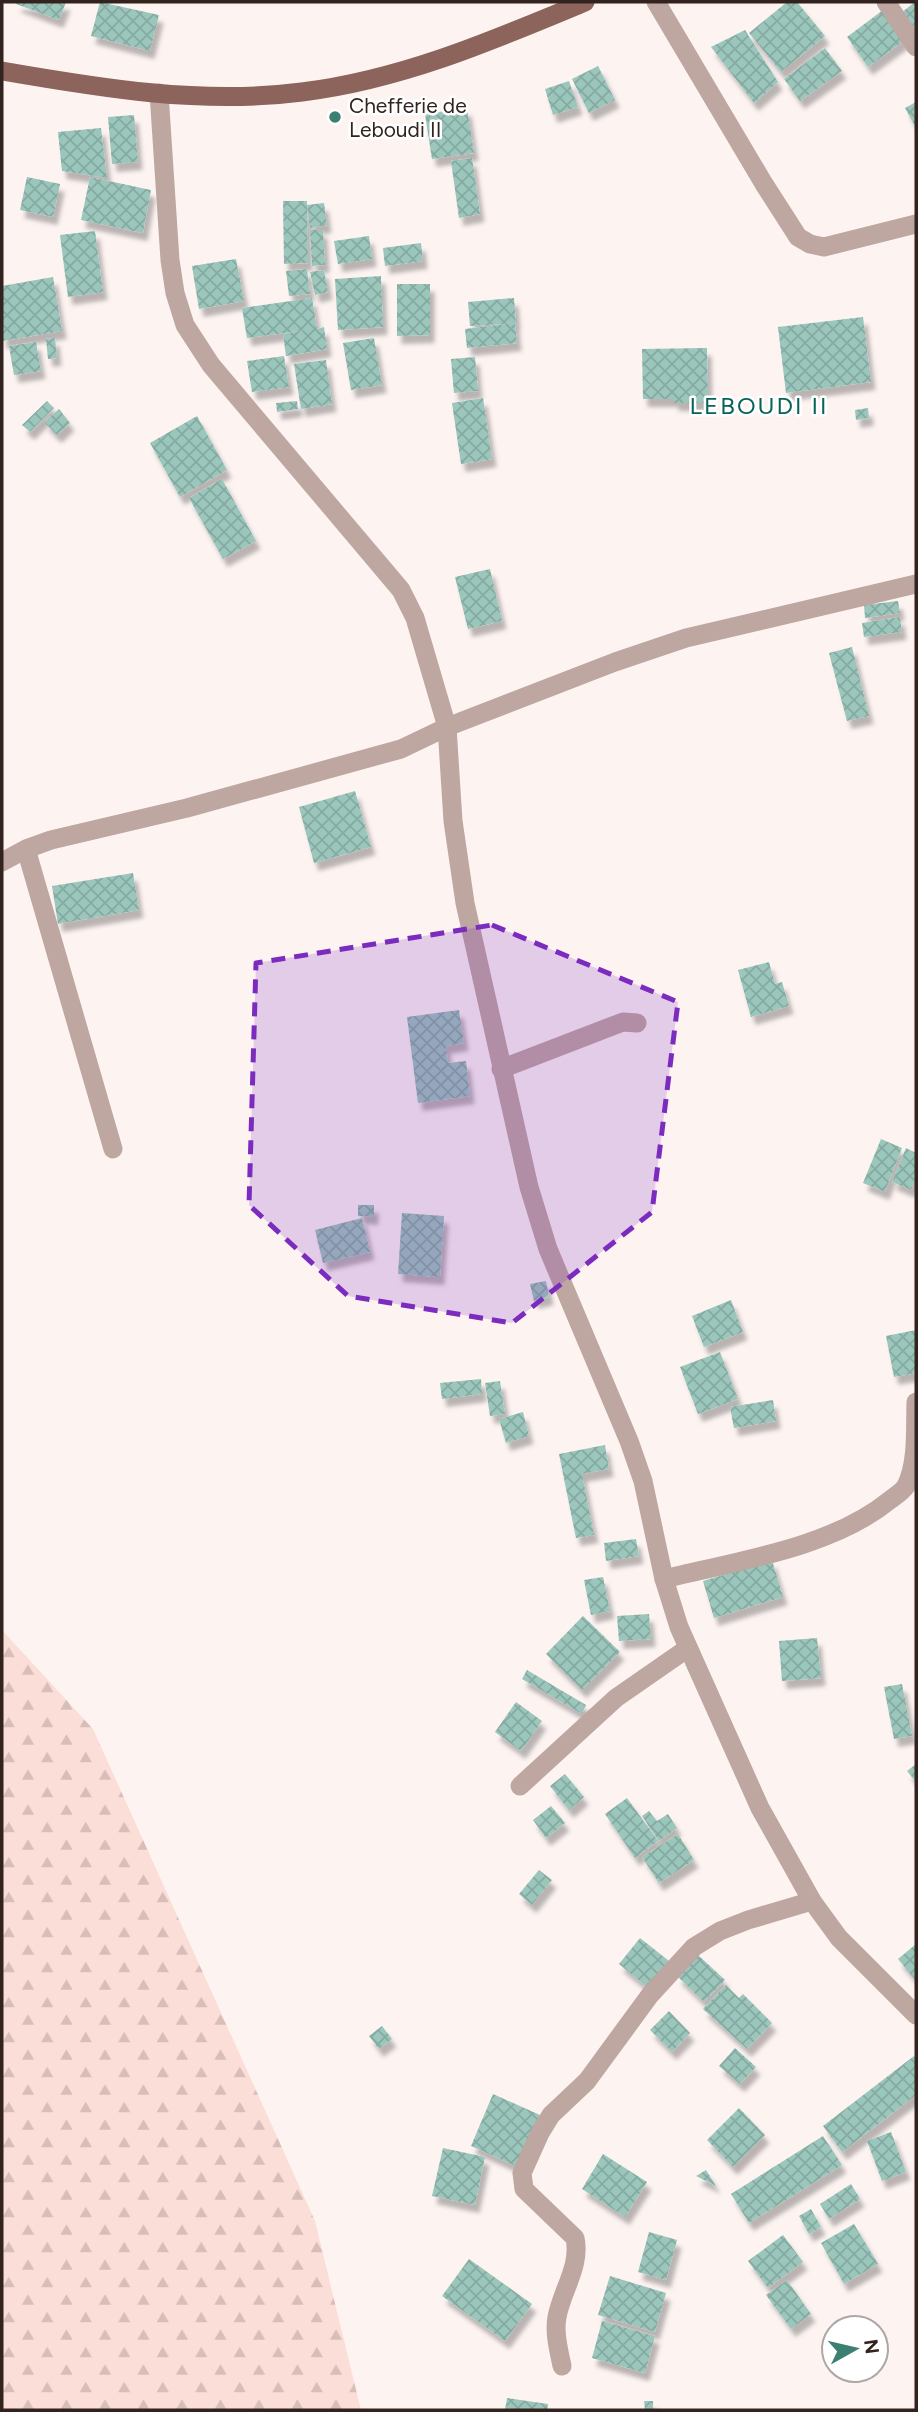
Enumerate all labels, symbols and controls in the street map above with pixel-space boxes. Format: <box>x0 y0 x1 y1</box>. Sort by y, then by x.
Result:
place label: Chefferie de Leboudi II <box>349 93 467 142</box>
marker: Chefferie de Leboudi II <box>327 109 343 125</box>
district label: LEBOUDI II <box>690 391 828 420</box>
north arrow <box>820 2314 890 2384</box>
text: N <box>859 2338 884 2356</box>

